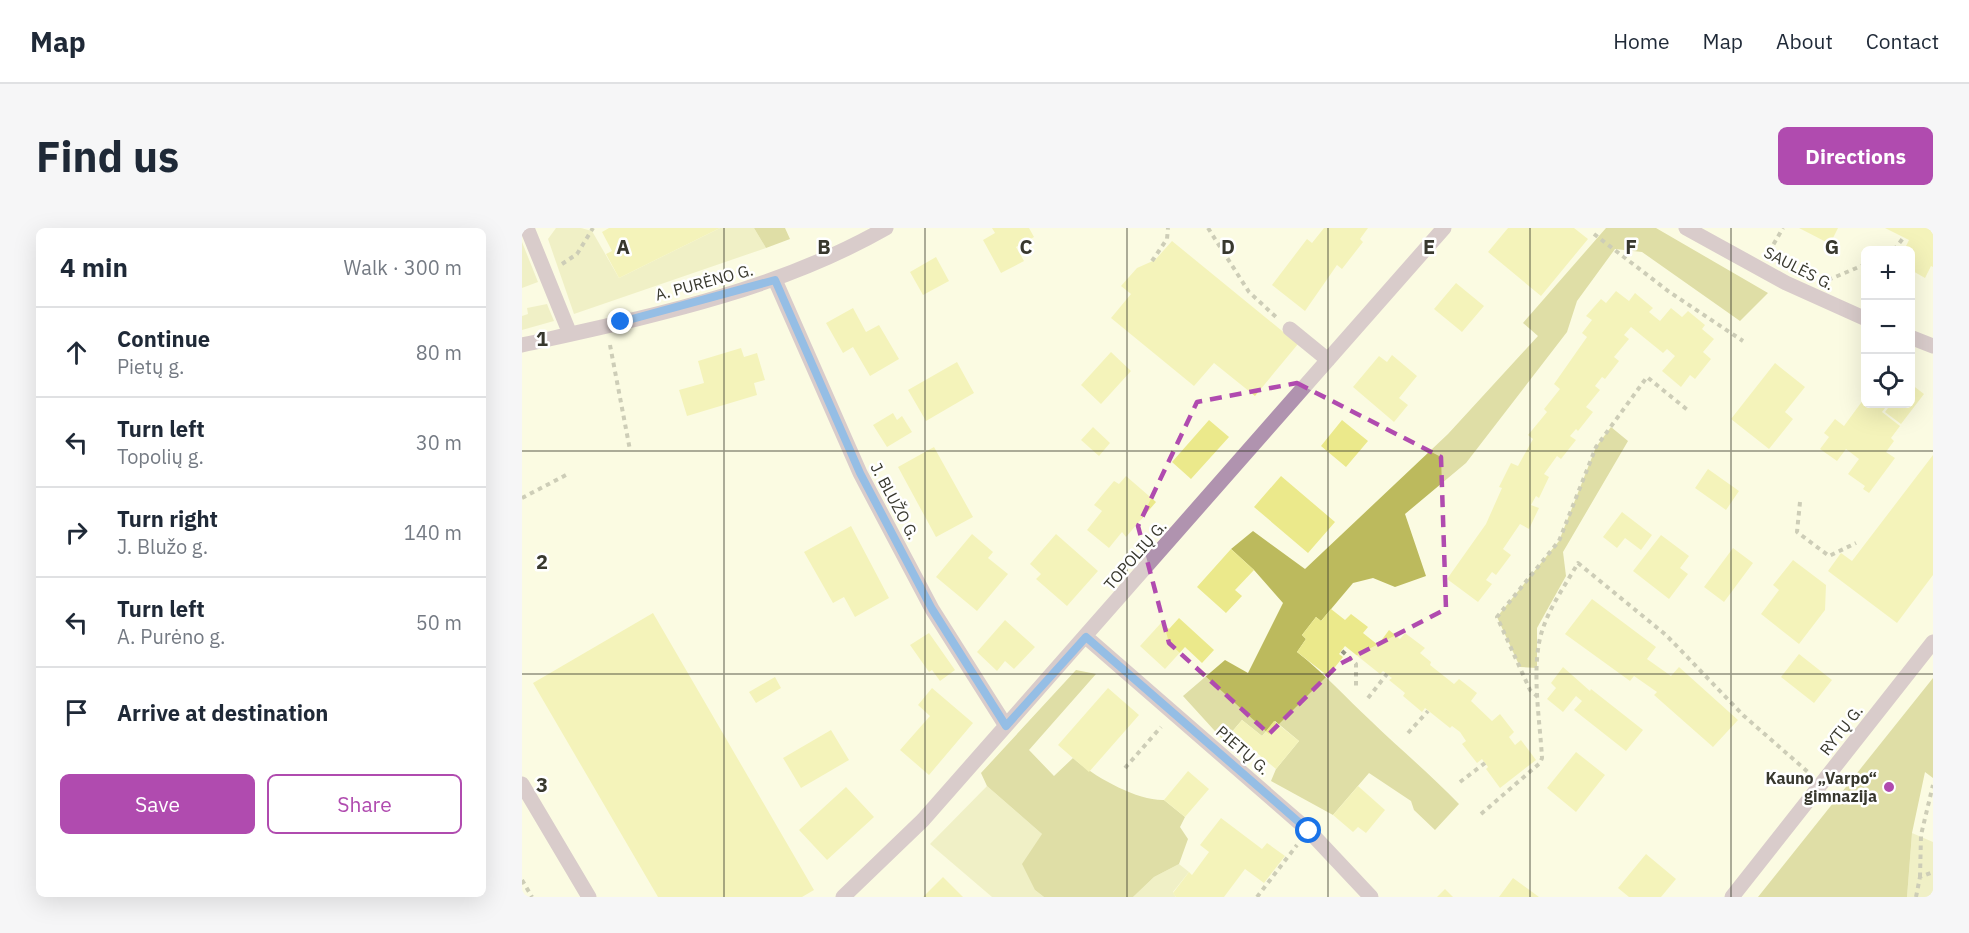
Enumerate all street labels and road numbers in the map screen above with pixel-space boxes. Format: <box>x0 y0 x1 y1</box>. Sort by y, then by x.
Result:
street label: SAULĖS G. <box>1761 242 1837 294</box>
street label: A. PURĖNO G. <box>653 259 755 305</box>
street label: J. BLUŽO G. <box>866 459 924 543</box>
street label: TOPOLIŲ G. <box>1099 516 1171 594</box>
street label: RYTŲ G. <box>1815 701 1867 759</box>
street label: PIETŲ G. <box>1212 721 1274 779</box>

